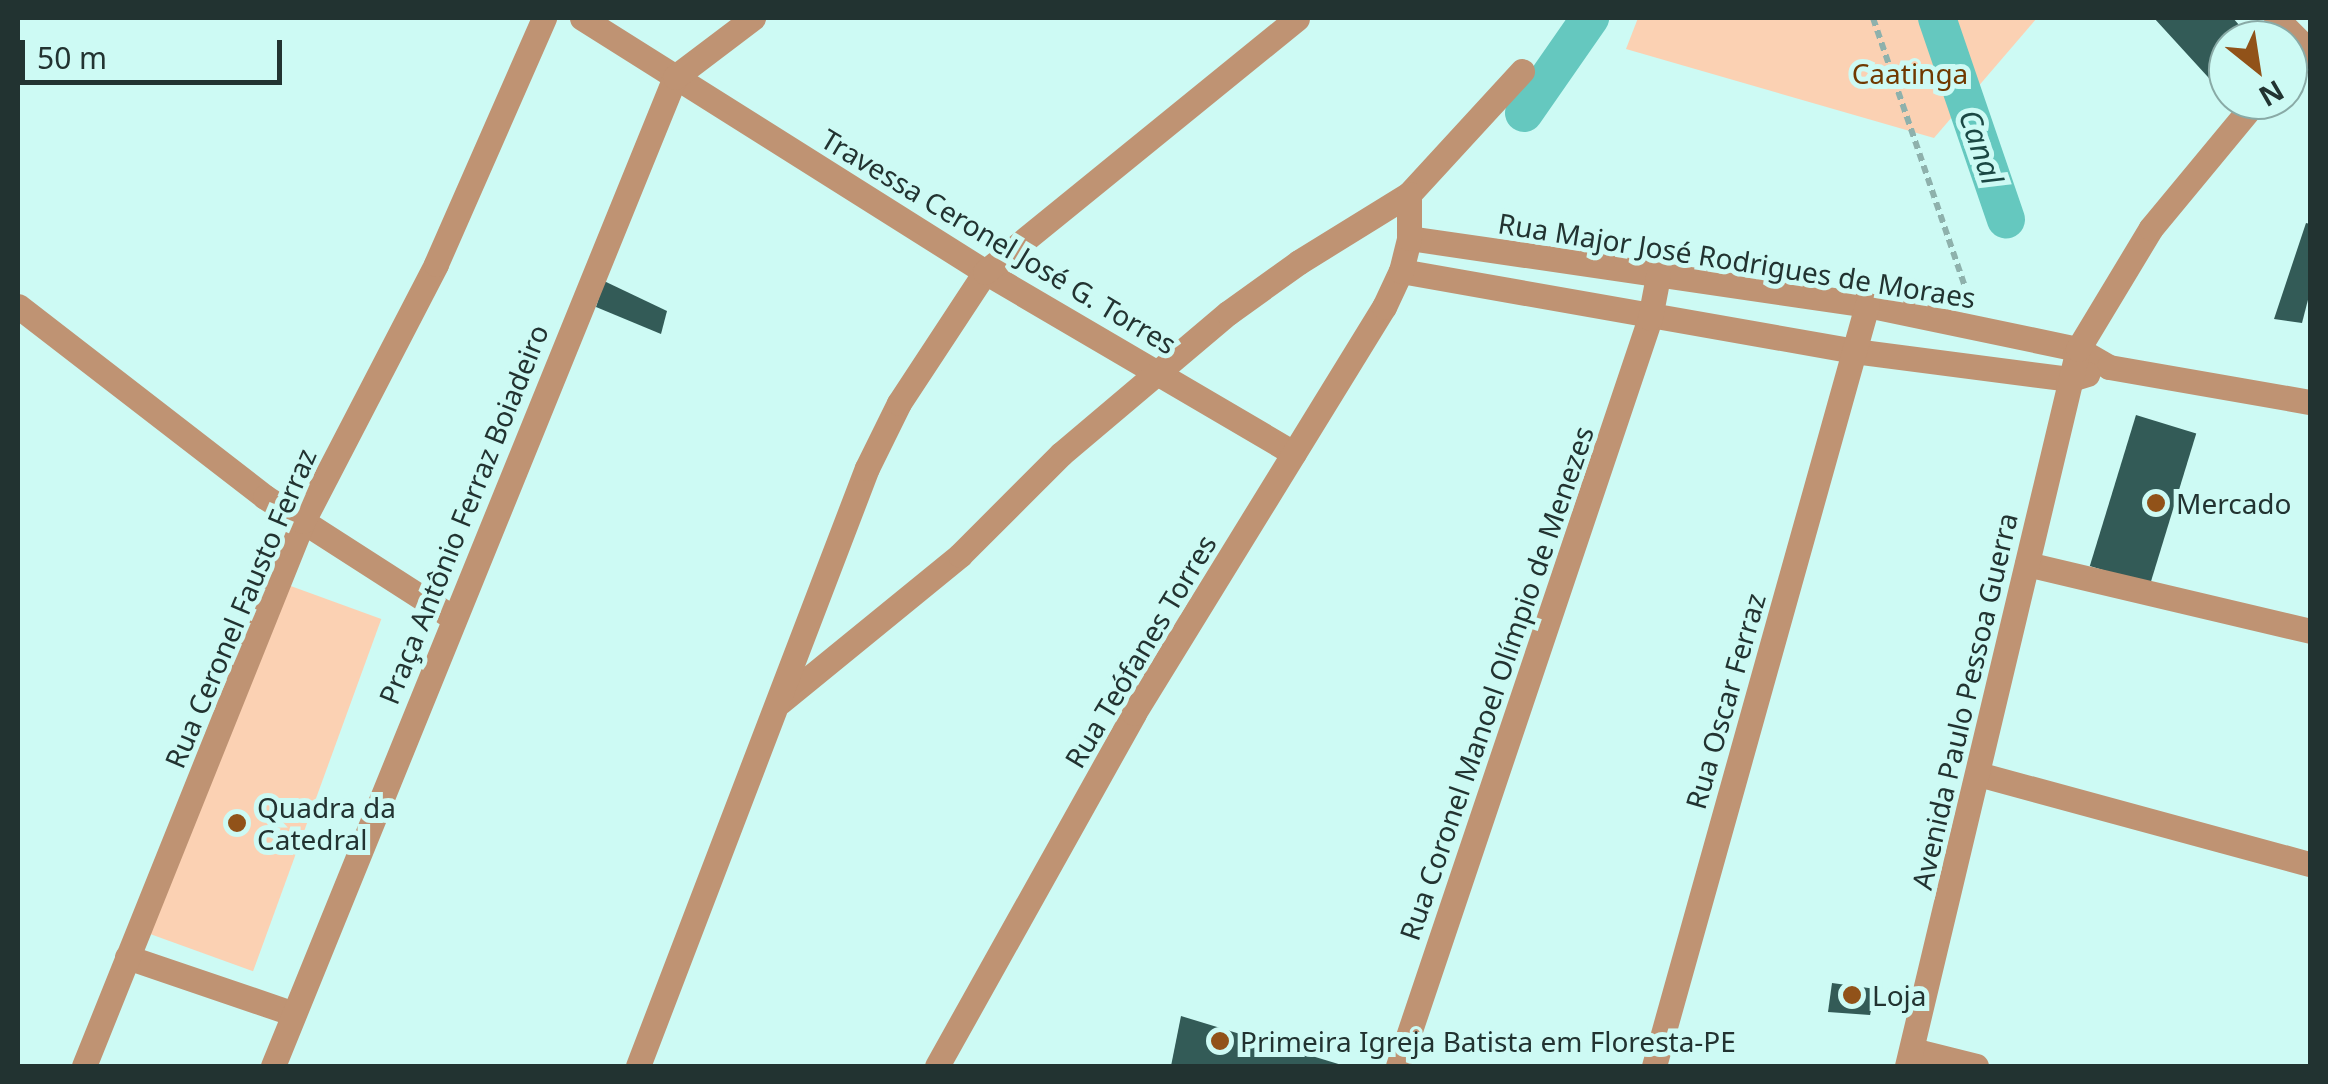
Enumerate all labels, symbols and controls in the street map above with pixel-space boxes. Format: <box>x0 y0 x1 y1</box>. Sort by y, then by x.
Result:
scale bar <box>25 20 288 82</box>
north arrow <box>2208 20 2308 120</box>
text: 50 m <box>37 37 107 78</box>
park label: Caatinga <box>1852 56 1968 90</box>
text: N <box>2253 72 2291 116</box>
water label: Canal <box>1951 105 2011 189</box>
street label: Travessa Ceronel José G. Torres <box>815 121 1183 361</box>
street label: Rua Major José Rodrigues de Moraes <box>1496 206 1978 314</box>
street label: Praça Antônio Ferraz Boiadeiro <box>371 319 555 709</box>
street label: Rua Coronel Manoel Olímpio de Menezes <box>1392 422 1600 944</box>
street label: Rua Ceronel Fausto Ferraz <box>157 443 323 773</box>
place label: Mercado <box>2176 486 2291 520</box>
marker: Mercado <box>2145 492 2167 514</box>
street label: Avenida Paulo Pessoa Guerra <box>1904 510 2024 892</box>
street label: Rua Teófanes Torres <box>1057 529 1223 773</box>
street label: Rua Oscar Ferraz <box>1678 589 1772 813</box>
place label: Quadra da Catedral <box>257 790 396 856</box>
marker: Quadra da Catedral <box>226 812 248 834</box>
place label: Loja <box>1872 978 1927 1012</box>
marker: Loja <box>1841 984 1863 1006</box>
place label: Primeira Igreja Batista em Floresta-PE <box>1240 1024 1736 1058</box>
marker: Primeira Igreja Batista em Floresta-PE <box>1209 1030 1231 1052</box>

